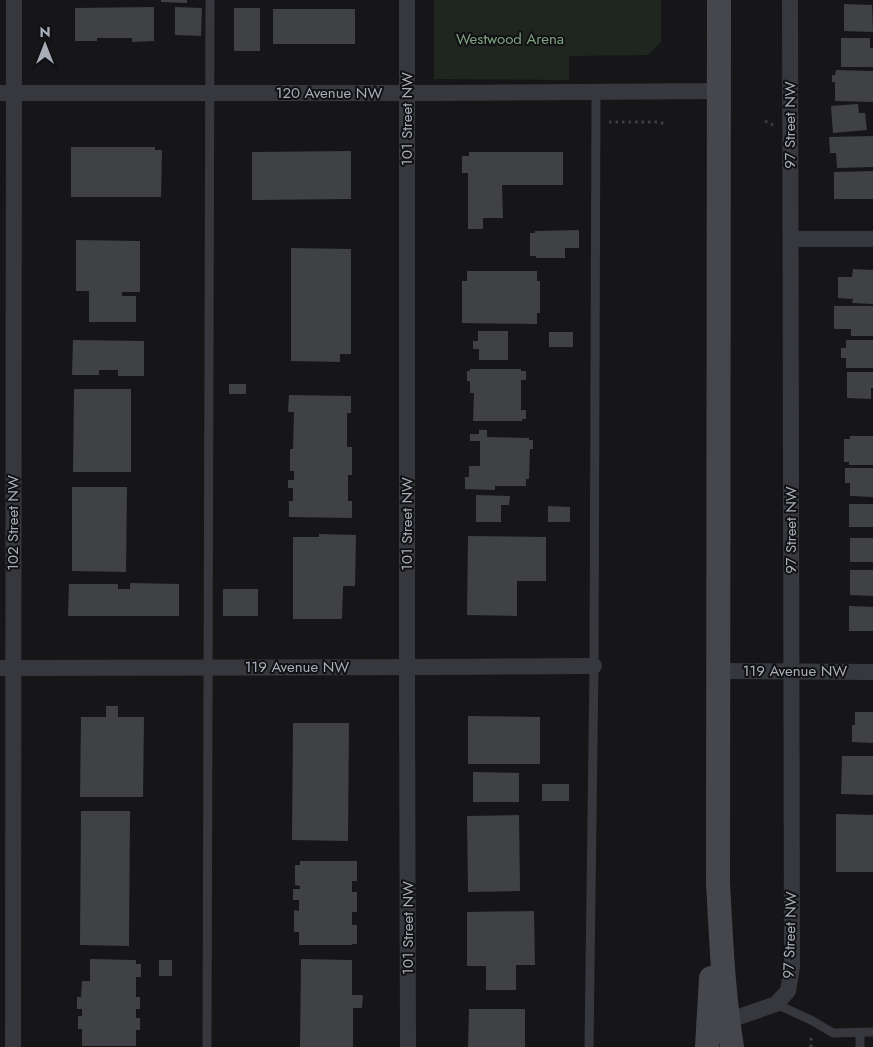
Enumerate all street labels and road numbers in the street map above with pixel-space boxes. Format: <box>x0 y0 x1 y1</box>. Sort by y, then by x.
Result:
street label: 101 Street NW <box>396 72 418 166</box>
street label: 97 Street NW <box>779 81 801 169</box>
street label: 120 Avenue NW <box>276 82 382 104</box>
street label: 102 Street NW <box>2 475 24 571</box>
street label: 101 Street NW <box>396 477 418 571</box>
street label: 97 Street NW <box>780 486 802 574</box>
street label: 119 Avenue NW <box>245 656 349 678</box>
street label: 119 Avenue NW <box>743 660 847 682</box>
street label: 101 Street NW <box>397 881 419 975</box>
street label: 97 Street NW <box>777 891 803 979</box>

